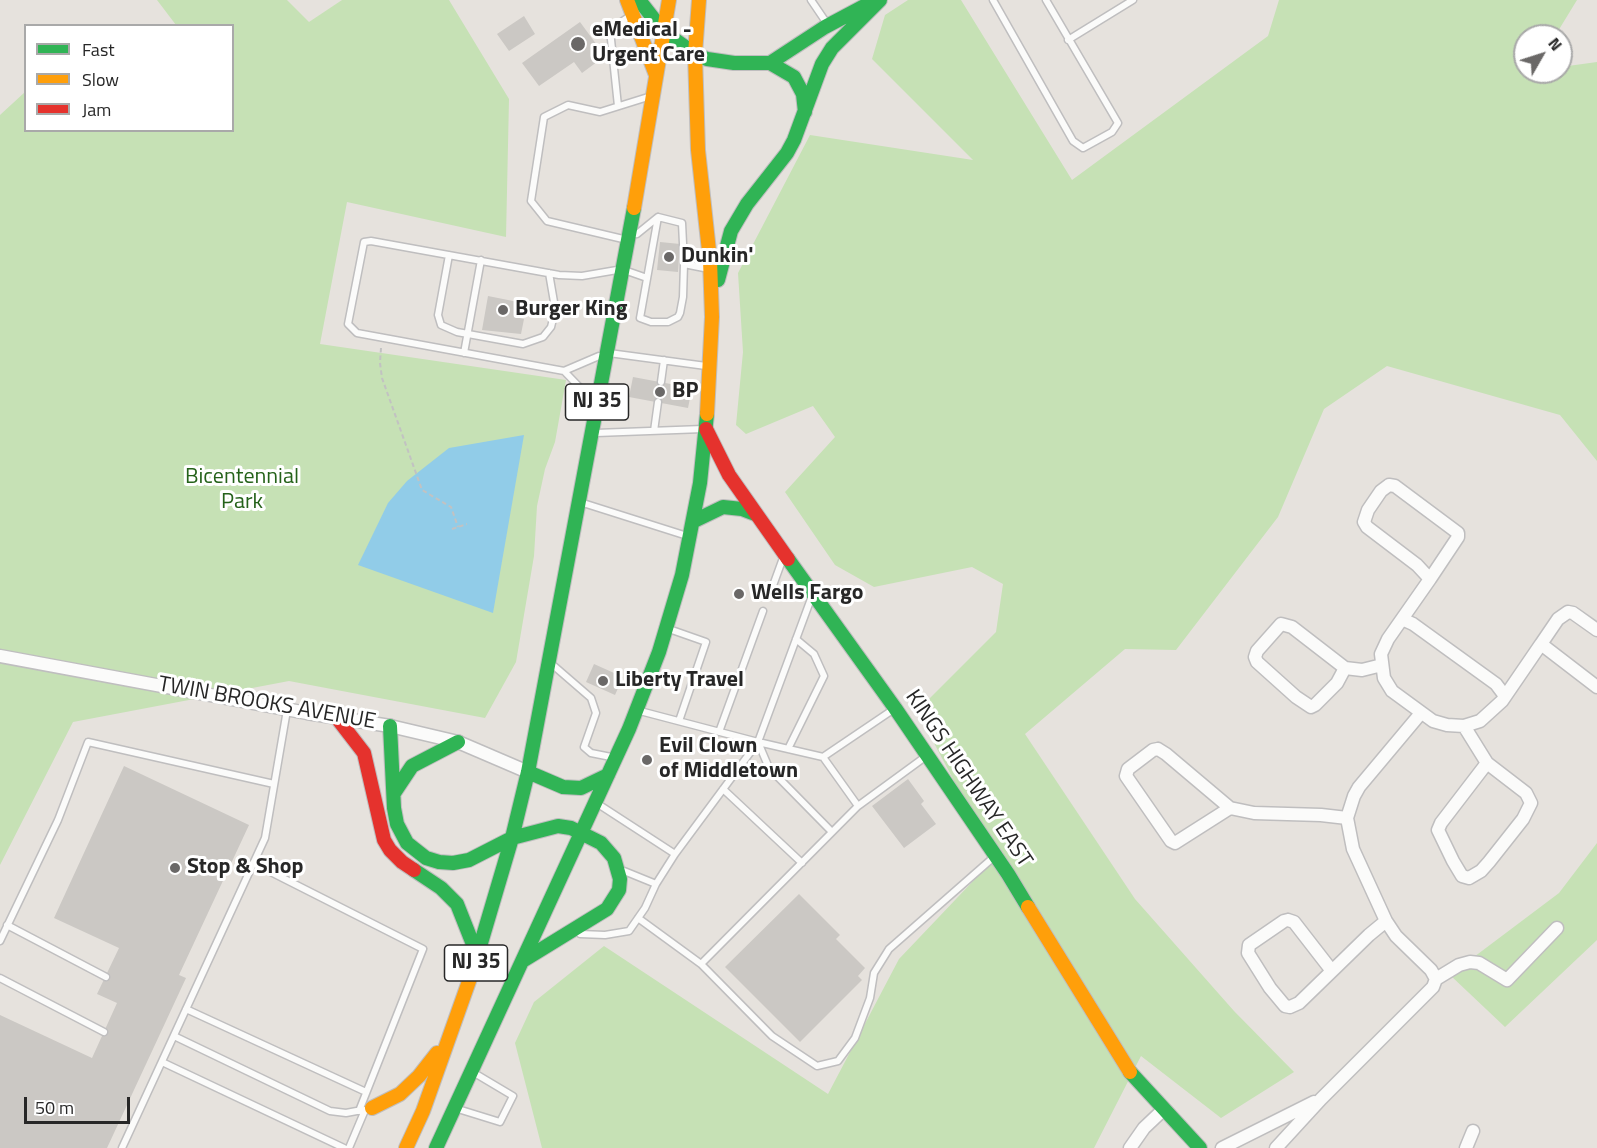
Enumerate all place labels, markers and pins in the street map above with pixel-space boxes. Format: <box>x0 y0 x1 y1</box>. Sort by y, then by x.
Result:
place label: eMedical - Urgent Care <box>592 18 705 70</box>
marker: eMedical - Urgent Care <box>569 35 587 53</box>
place label: Dunkin' <box>681 244 754 270</box>
marker: Dunkin' <box>662 250 676 264</box>
place label: Burger King <box>515 297 627 323</box>
marker: Burger King <box>496 303 510 317</box>
place label: BP <box>672 379 698 405</box>
marker: BP <box>653 385 667 399</box>
place label: Wells Fargo <box>751 581 864 607</box>
marker: Wells Fargo <box>732 587 746 601</box>
place label: Liberty Travel <box>615 668 744 694</box>
marker: Liberty Travel <box>596 674 610 688</box>
place label: Evil Clown of Middletown <box>659 734 798 786</box>
marker: Evil Clown of Middletown <box>640 753 654 767</box>
place label: Stop & Shop <box>187 855 303 881</box>
marker: Stop & Shop <box>168 861 182 875</box>

